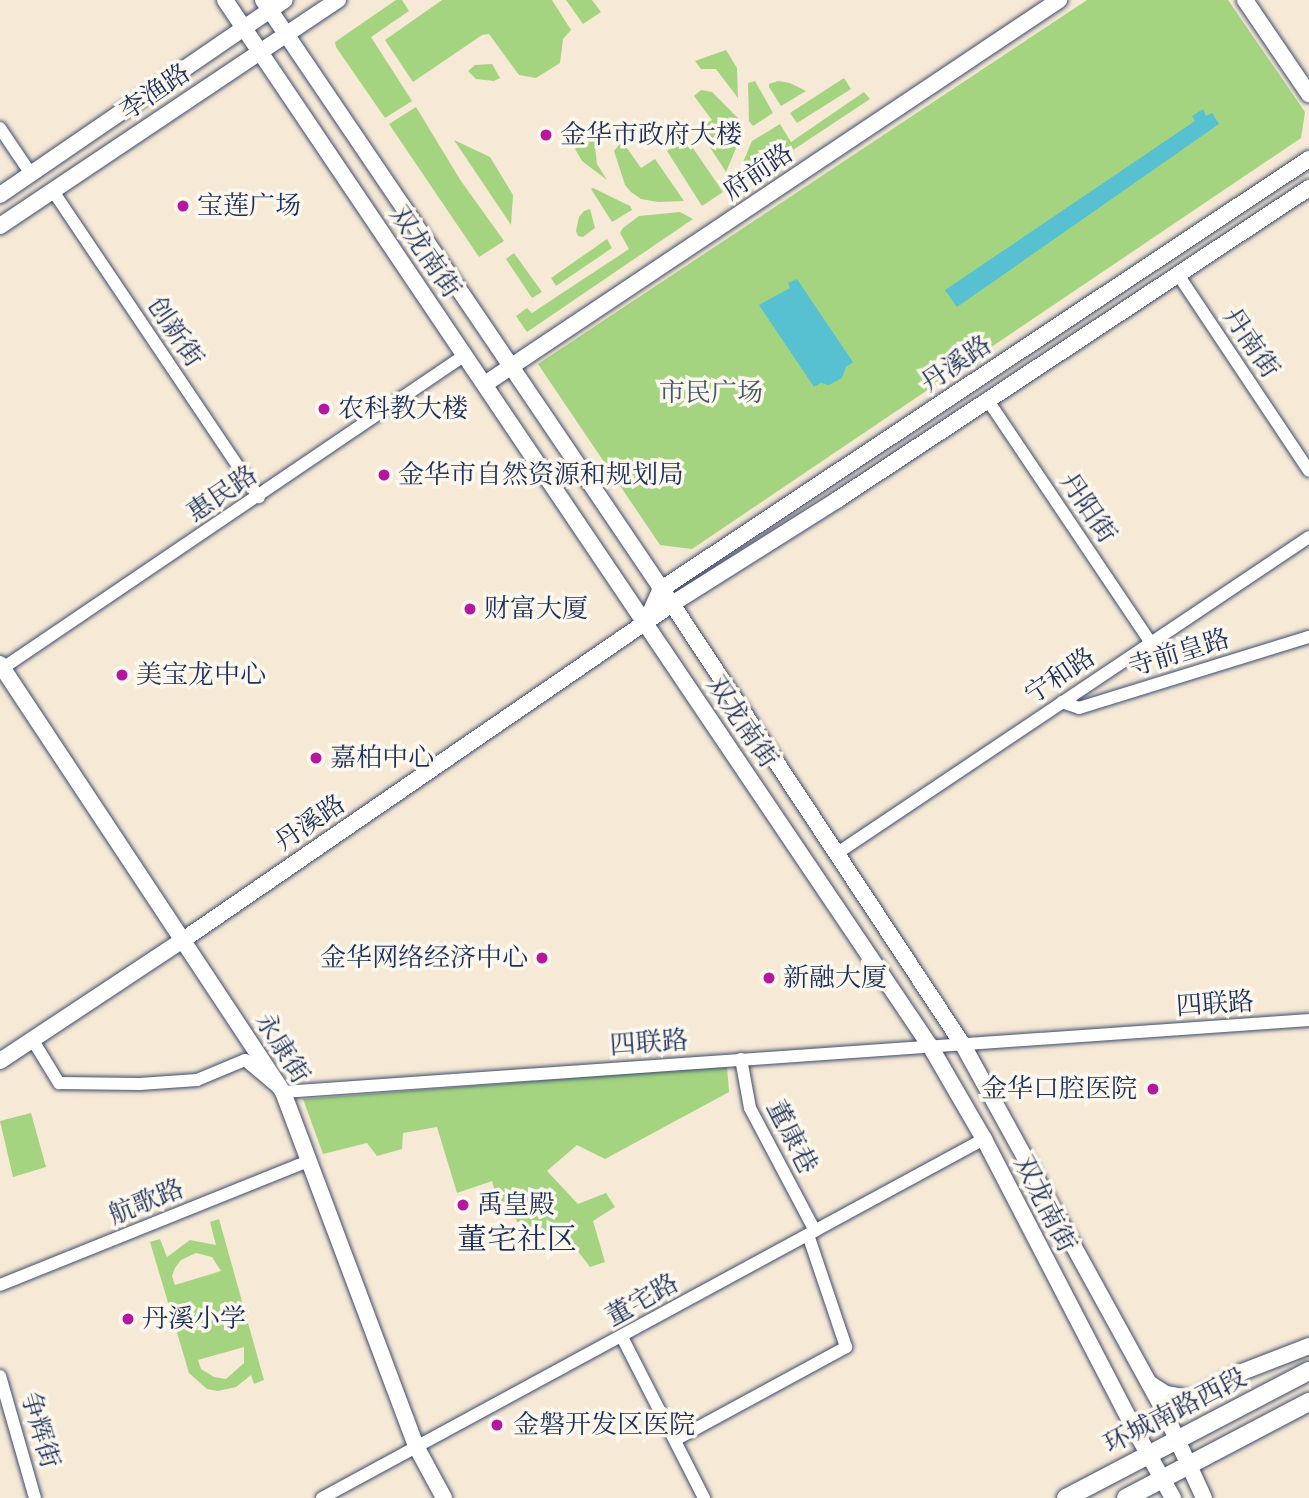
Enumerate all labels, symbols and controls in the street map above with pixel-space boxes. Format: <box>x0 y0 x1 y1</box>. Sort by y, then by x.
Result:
street label: 李渔路 <box>114 57 196 127</box>
place label: 金华市政府大楼 <box>560 119 742 151</box>
marker: 金华市政府大楼 <box>538 127 554 143</box>
street label: 府前路 <box>717 137 799 207</box>
place label: 宝莲广场 <box>197 190 301 222</box>
marker: 宝莲广场 <box>175 198 191 214</box>
street label: 双龙南街 <box>383 200 467 304</box>
street label: 创新街 <box>140 291 210 373</box>
street label: 丹南街 <box>1216 302 1286 384</box>
street label: 丹溪路 <box>915 329 997 399</box>
park label: 市民广场 <box>659 377 763 409</box>
place label: 农科教大楼 <box>338 393 468 425</box>
marker: 农科教大楼 <box>316 401 332 417</box>
street label: 惠民路 <box>181 459 263 529</box>
place label: 金华市自然资源和规划局 <box>398 459 684 491</box>
marker: 金华市自然资源和规划局 <box>376 467 392 483</box>
street label: 丹阳街 <box>1053 467 1123 549</box>
place label: 财富大厦 <box>484 593 588 625</box>
marker: 财富大厦 <box>462 601 478 617</box>
street label: 寺前皇路 <box>1125 623 1233 683</box>
street label: 宁和路 <box>1019 641 1101 711</box>
place label: 美宝龙中心 <box>136 659 266 691</box>
marker: 美宝龙中心 <box>114 667 130 683</box>
street label: 双龙南街 <box>700 670 784 774</box>
place label: 嘉柏中心 <box>330 742 434 774</box>
marker: 嘉柏中心 <box>308 750 324 766</box>
street label: 丹溪路 <box>269 788 351 858</box>
place label: 金华网络经济中心 <box>320 942 528 974</box>
marker: 金华网络经济中心 <box>534 950 550 966</box>
place label: 新融大厦 <box>783 962 887 994</box>
marker: 新融大厦 <box>761 970 777 986</box>
street label: 四联路 <box>1175 986 1255 1022</box>
street label: 永康街 <box>248 1007 316 1089</box>
street label: 四联路 <box>609 1025 689 1061</box>
place label: 金华口腔医院 <box>981 1073 1137 1105</box>
marker: 金华口腔医院 <box>1143 1079 1163 1099</box>
street label: 董康巷 <box>760 1095 824 1179</box>
street label: 双龙南街 <box>1007 1151 1083 1257</box>
street label: 航歌路 <box>104 1173 188 1231</box>
place label: 禹皇殿 <box>477 1189 555 1221</box>
marker: 禹皇殿 <box>455 1197 471 1213</box>
district label: 董宅社区 <box>457 1222 577 1258</box>
street label: 董宅路 <box>600 1267 684 1333</box>
place label: 丹溪小学 <box>142 1303 246 1335</box>
marker: 丹溪小学 <box>120 1311 136 1327</box>
street label: 环城南路西段 <box>1098 1362 1252 1460</box>
street label: 争辉街 <box>14 1388 66 1472</box>
place label: 金磐开发区医院 <box>513 1409 695 1441</box>
marker: 金磐开发区医院 <box>487 1415 507 1435</box>

